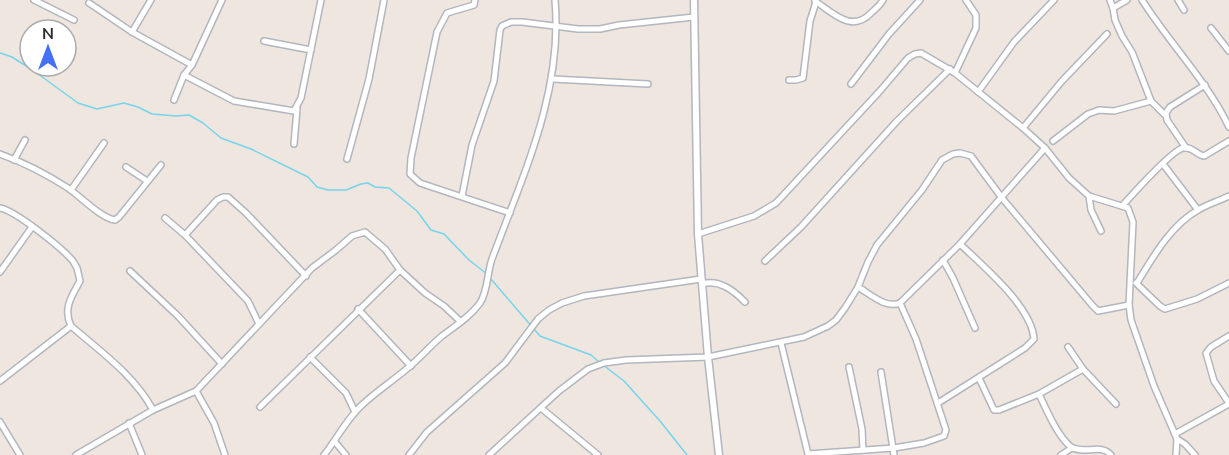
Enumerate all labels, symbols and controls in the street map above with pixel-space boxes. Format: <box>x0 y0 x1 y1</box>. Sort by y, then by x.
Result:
north arrow <box>18 18 78 78</box>
text: N <box>42 23 54 45</box>

